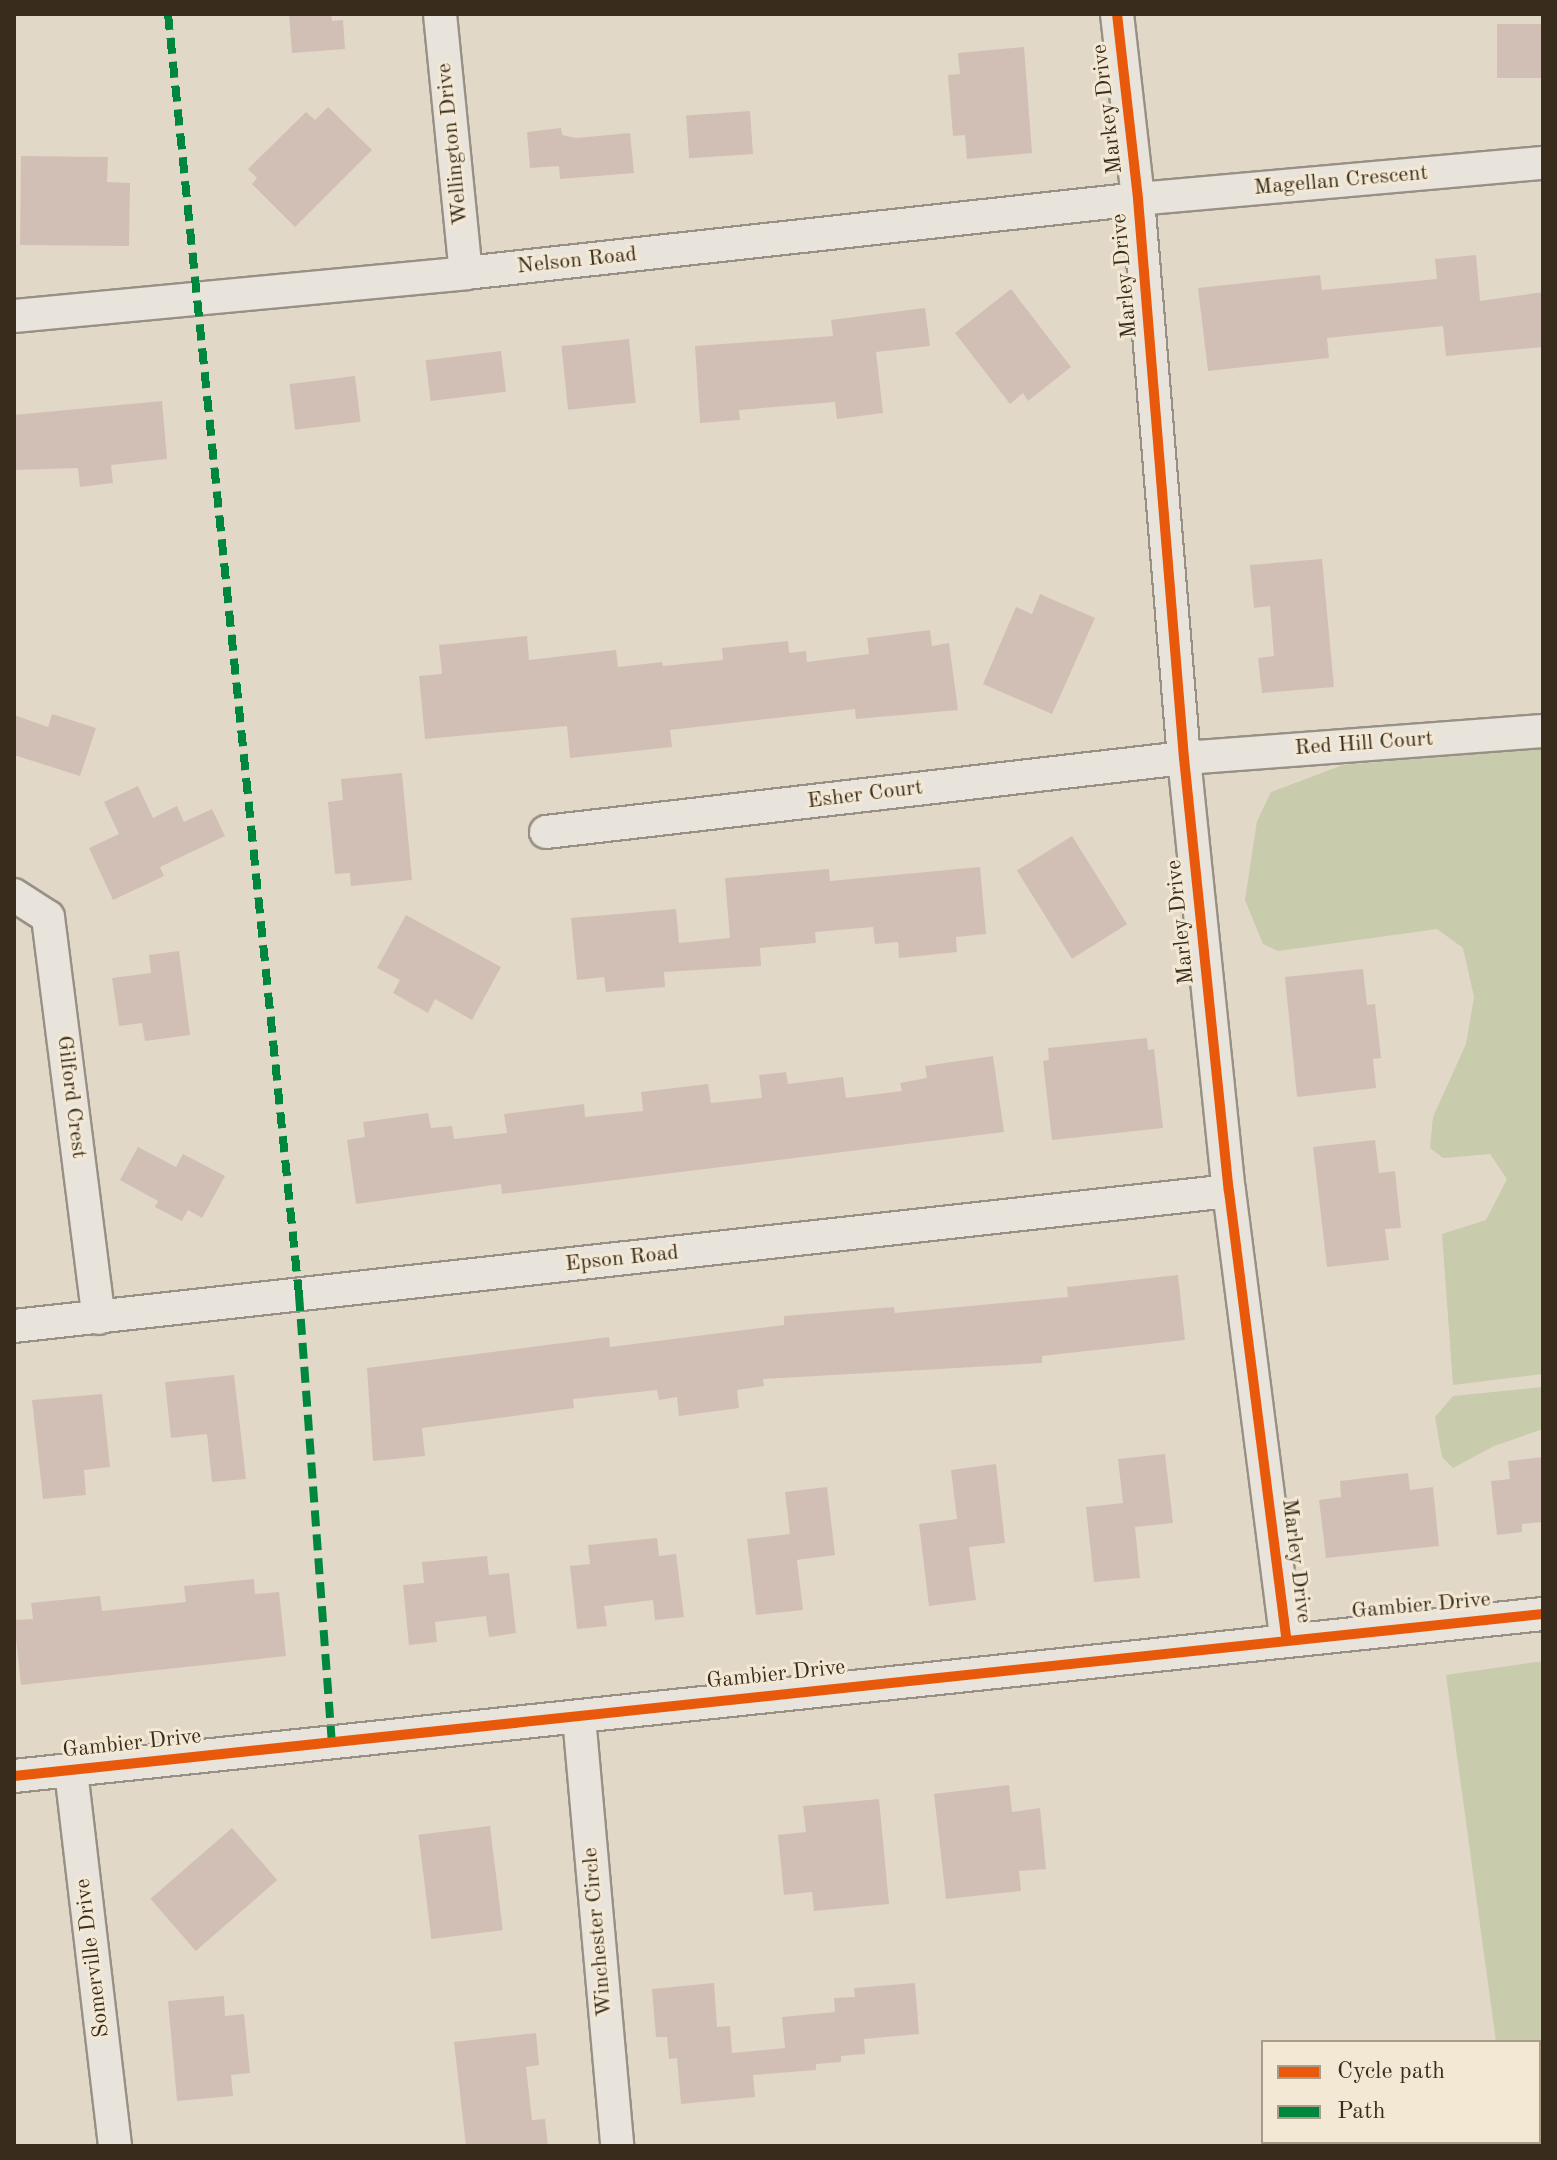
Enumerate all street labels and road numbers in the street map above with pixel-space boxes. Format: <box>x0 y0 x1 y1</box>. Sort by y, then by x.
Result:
street label: Markey Drive <box>1087 43 1129 175</box>
street label: Wellington Drive <box>431 62 475 226</box>
street label: Magellan Crescent <box>1253 160 1429 202</box>
street label: Marley Drive <box>1106 213 1144 339</box>
street label: Nelson Road <box>516 242 638 280</box>
street label: Red Hill Court <box>1294 726 1434 762</box>
street label: Esher Court <box>806 775 924 815</box>
street label: Marley Drive <box>1161 858 1201 986</box>
street label: Gilford Crest <box>50 1034 92 1160</box>
street label: Epson Road <box>564 1240 680 1278</box>
street label: Marley Drive <box>1275 1497 1317 1625</box>
street label: Gambier Drive <box>1350 1587 1492 1625</box>
street label: Gambier Drive <box>705 1655 847 1695</box>
street label: Gambier Drive <box>61 1724 203 1764</box>
street label: Winchester Circle <box>577 1846 619 2018</box>
street label: Somerville Drive <box>70 1877 116 2039</box>

